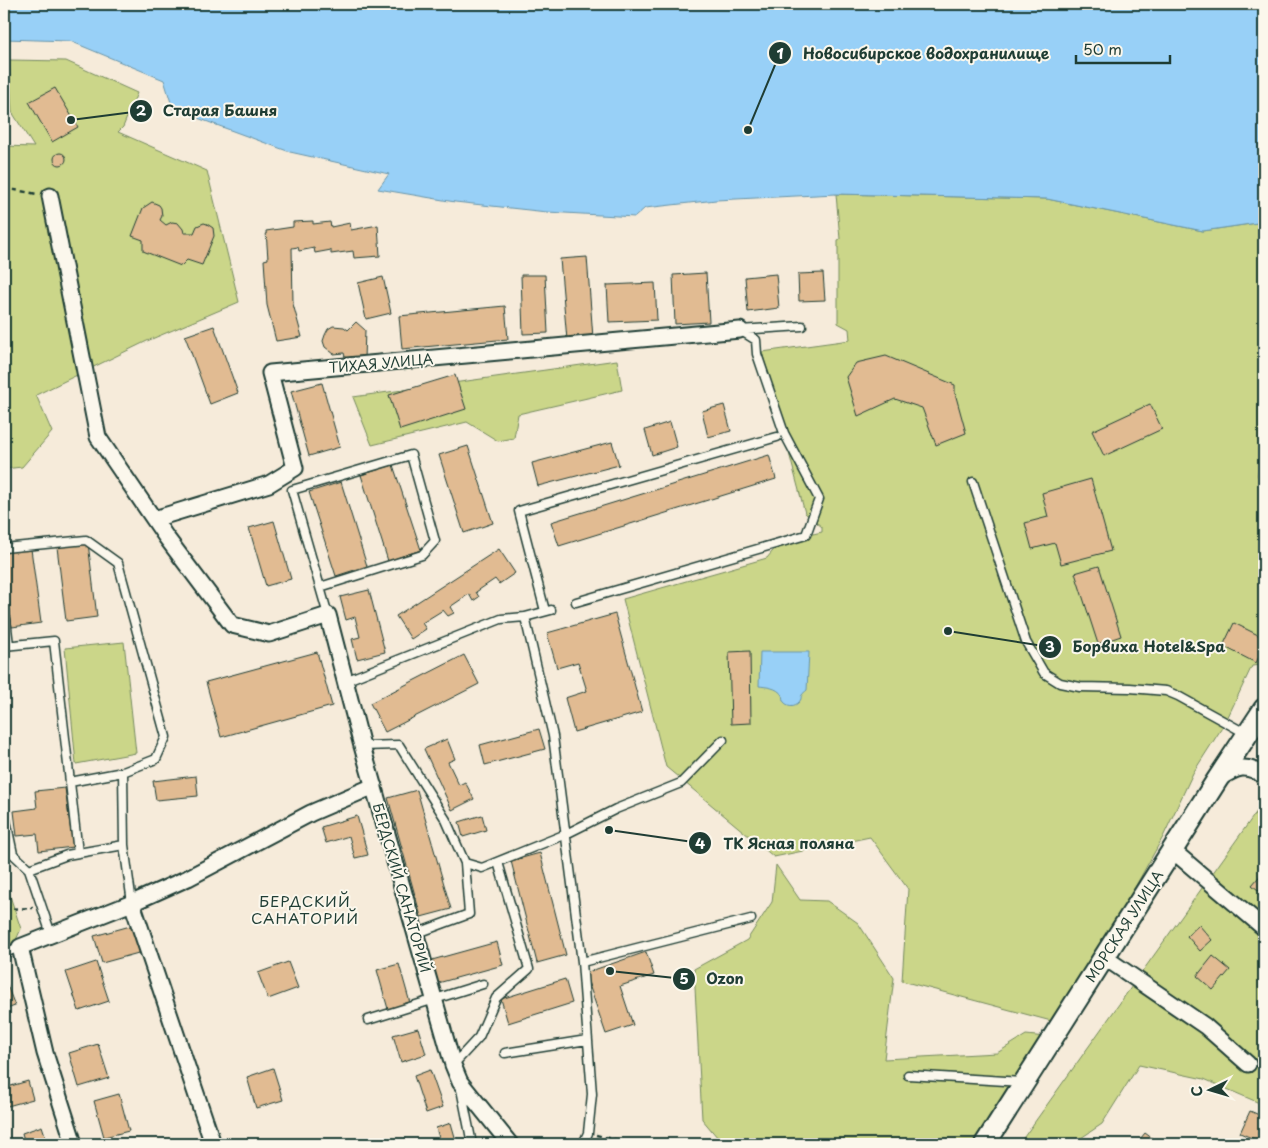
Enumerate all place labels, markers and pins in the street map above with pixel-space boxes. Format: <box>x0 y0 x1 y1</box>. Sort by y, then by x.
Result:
callout: Новосибирское водохранилище <box>768 38 1059 68</box>
callout: Старая Башня <box>128 96 288 126</box>
callout: Борвиха Hotel&Spa <box>1037 632 1235 662</box>
callout: ТК Ясная поляна <box>687 828 865 858</box>
callout: Ozon <box>671 964 754 994</box>

